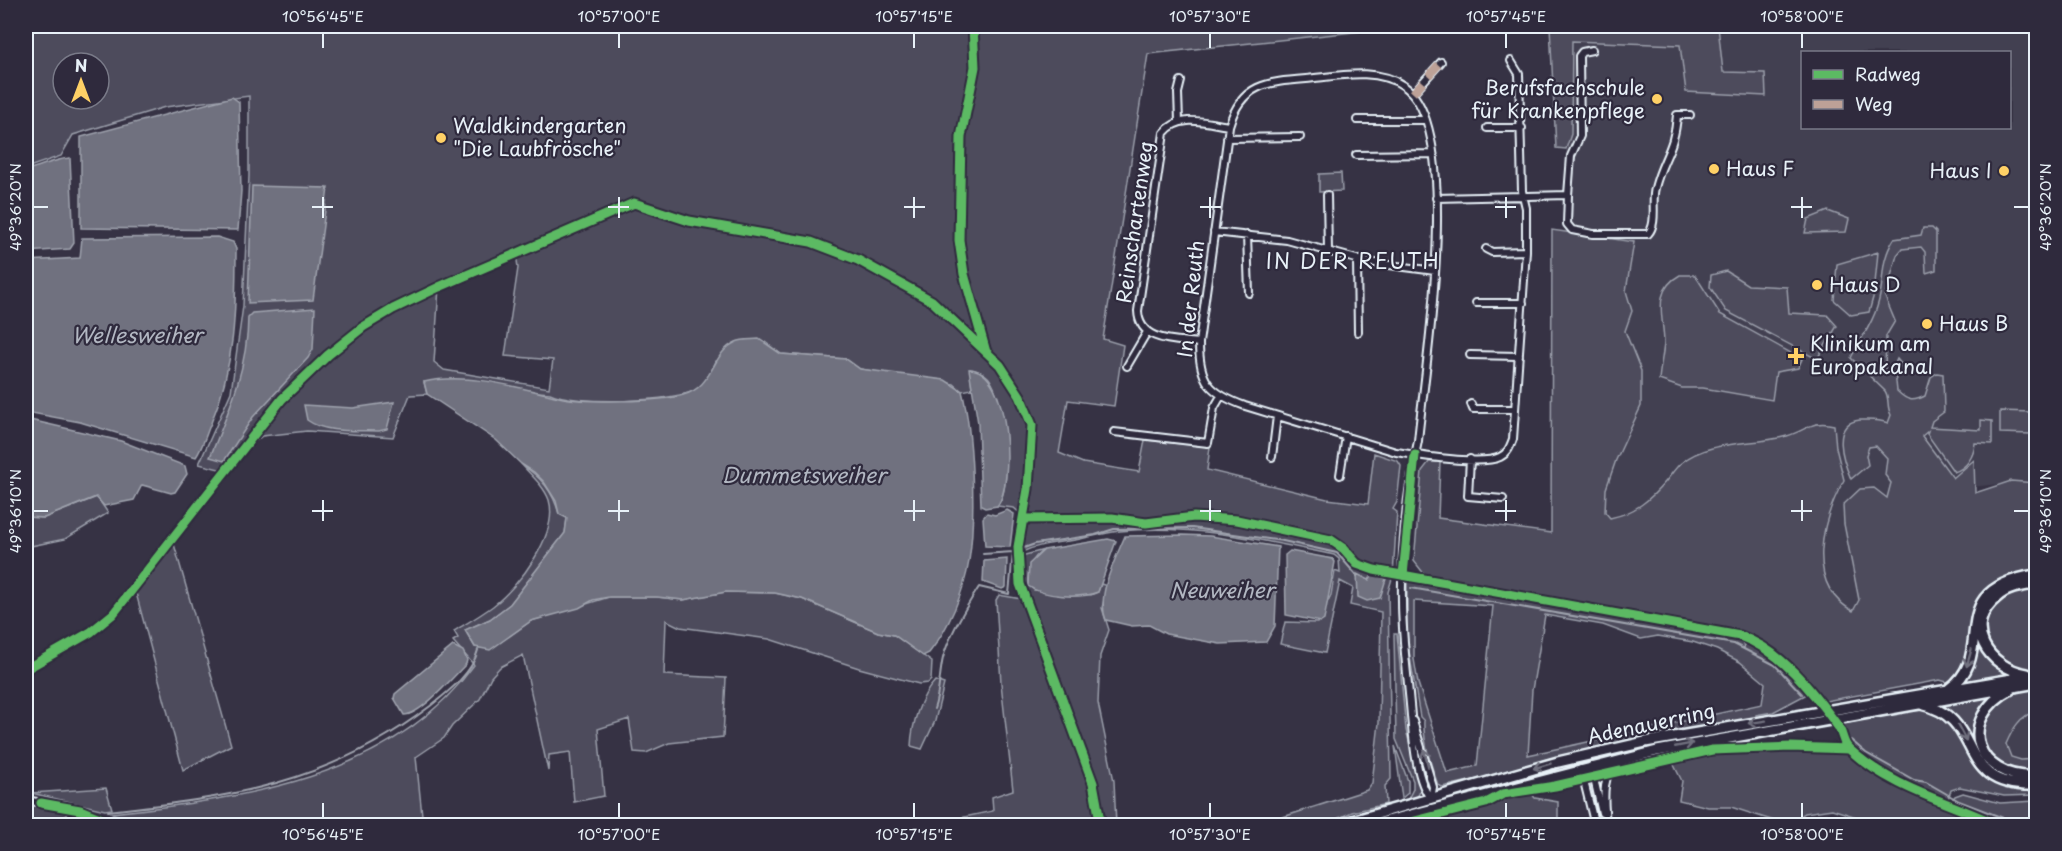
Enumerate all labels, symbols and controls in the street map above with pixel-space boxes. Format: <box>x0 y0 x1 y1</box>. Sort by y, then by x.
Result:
text: 10°56'45"E <box>282 4 364 27</box>
text: 10°57'00"E <box>578 4 660 27</box>
text: 10°57'15"E <box>875 4 953 27</box>
text: 10°57'30"E <box>1169 4 1251 27</box>
text: 10°57'45"E <box>1466 4 1546 27</box>
text: 10°58'00"E <box>1760 4 1844 27</box>
north arrow <box>51 51 111 111</box>
legend <box>1801 51 2011 129</box>
text: N <box>75 53 87 77</box>
text: Radweg <box>1855 60 1921 87</box>
place label: Berufsfachschule für Krankenpflege <box>1471 72 1645 125</box>
text: Weg <box>1855 90 1893 117</box>
marker: Berufsfachschule für Krankenpflege <box>1650 92 1664 106</box>
place label: Waldkindergarten "Die Laubfrösche" <box>453 110 626 163</box>
marker: Waldkindergarten "Die Laubfrösche" <box>434 131 448 145</box>
street label: Reinschartenweg <box>1108 139 1160 305</box>
place label: Haus F <box>1726 153 1794 183</box>
place label: Haus I <box>1930 155 1992 185</box>
marker: Haus F <box>1707 162 1721 176</box>
text: 49°36'20"N <box>3 163 26 251</box>
text: 49°36'20"N <box>2033 163 2056 251</box>
marker: Haus I <box>1997 164 2011 178</box>
street label: In der Reuth <box>1169 239 1211 359</box>
district label: IN DER REUTH <box>1266 244 1440 276</box>
place label: Haus D <box>1829 269 1901 299</box>
marker: Haus D <box>1810 278 1824 292</box>
place label: Haus B <box>1939 308 2008 338</box>
marker: Haus B <box>1920 317 1934 331</box>
water label: Wellesweiher <box>72 318 205 350</box>
place label: Klinikum am Europakanal <box>1810 328 1933 381</box>
marker: Klinikum am Europakanal <box>1787 347 1805 365</box>
water label: Dummetsweiher <box>722 458 889 490</box>
text: 49°36'10"N <box>3 469 26 553</box>
text: 49°36'10"N <box>2033 469 2056 553</box>
water label: Neuweiher <box>1170 573 1278 605</box>
one-way arrow <box>1963 648 1974 667</box>
street label: Adenauerring <box>1584 695 1717 751</box>
one-way arrow <box>1748 716 1768 727</box>
one-way arrow <box>1956 724 1968 741</box>
one-way arrow <box>1674 740 1693 751</box>
one-way arrow <box>1419 749 1431 768</box>
one-way arrow <box>1533 761 1552 772</box>
text: 10°56'45"E <box>282 822 364 845</box>
text: 10°57'00"E <box>578 822 660 845</box>
text: 10°57'15"E <box>875 822 953 845</box>
text: 10°57'30"E <box>1169 822 1251 845</box>
text: 10°57'45"E <box>1466 822 1546 845</box>
text: 10°58'00"E <box>1760 822 1844 845</box>

